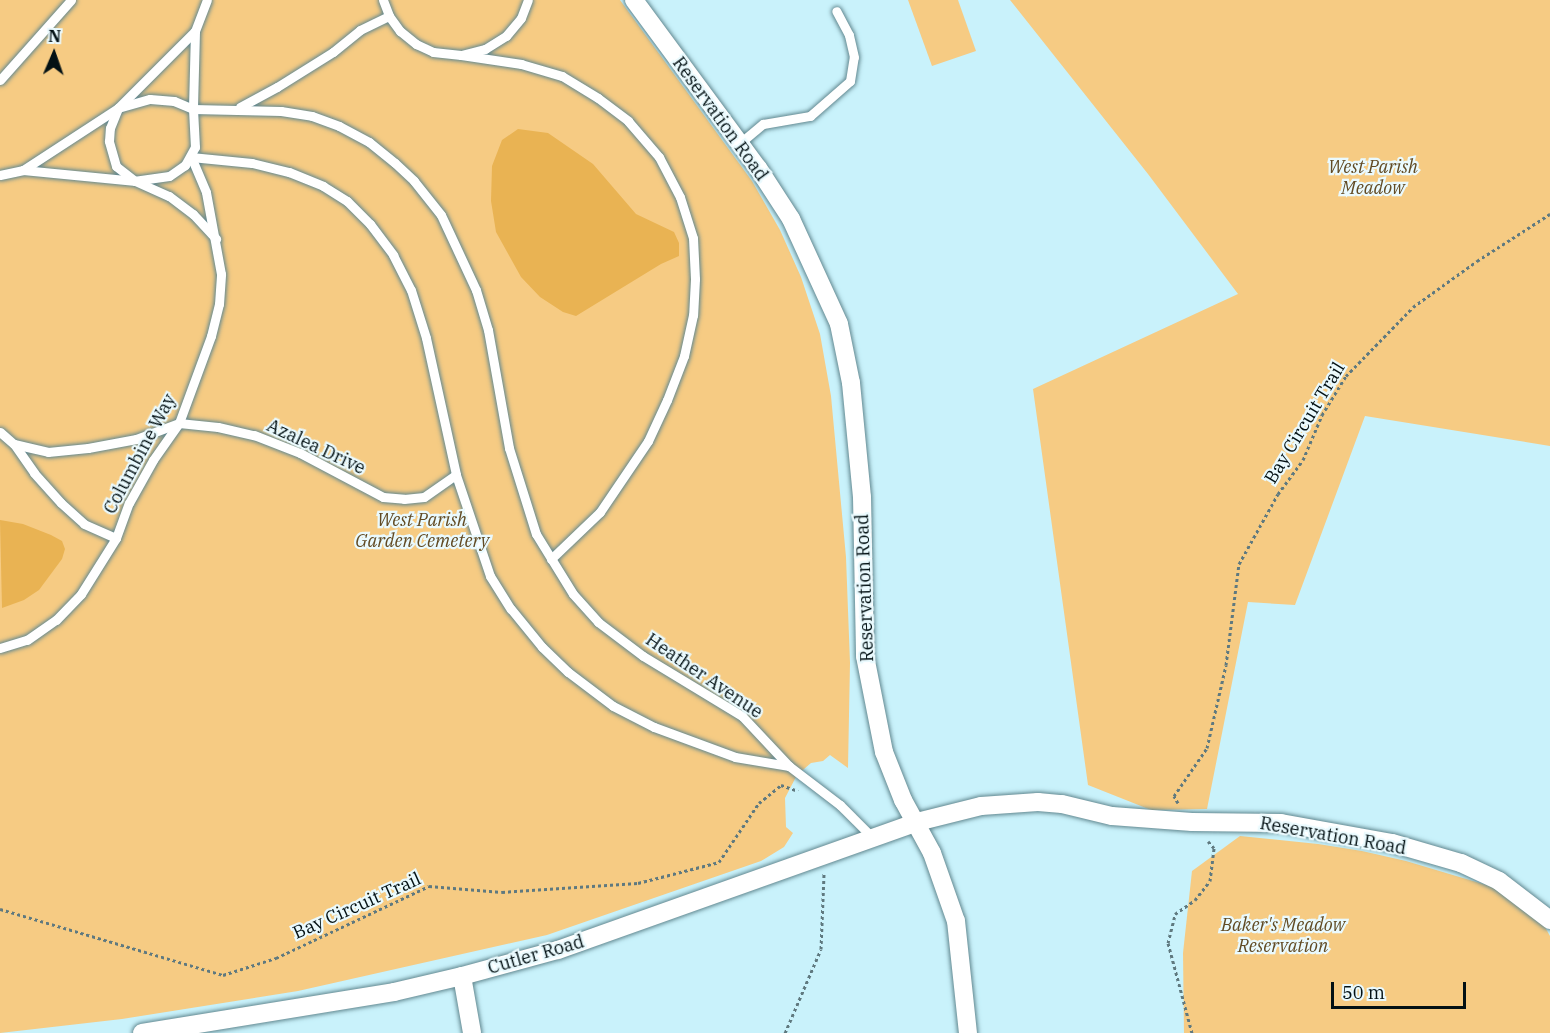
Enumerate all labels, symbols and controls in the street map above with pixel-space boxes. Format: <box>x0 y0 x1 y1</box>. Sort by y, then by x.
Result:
north arrow <box>24 24 84 84</box>
text: N <box>48 26 61 46</box>
street label: Reservation Road <box>668 53 772 185</box>
park label: West Parish Meadow <box>1328 157 1418 200</box>
street label: Bay Circuit Trail <box>1260 358 1350 488</box>
street label: Columbine Way <box>99 390 181 518</box>
street label: Azalea Drive <box>263 415 369 479</box>
park label: West Parish Garden Cemetery <box>355 510 489 552</box>
street label: Reservation Road <box>852 514 878 662</box>
street label: Heather Avenue <box>641 629 767 723</box>
street label: Reservation Road <box>1258 812 1408 860</box>
street label: Bay Circuit Trail <box>290 868 424 944</box>
park label: Baker's Meadow Reservation <box>1221 915 1345 958</box>
street label: Cutler Road <box>485 931 587 979</box>
scale bar <box>1334 970 1469 1008</box>
text: 50 m <box>1342 981 1385 1004</box>

